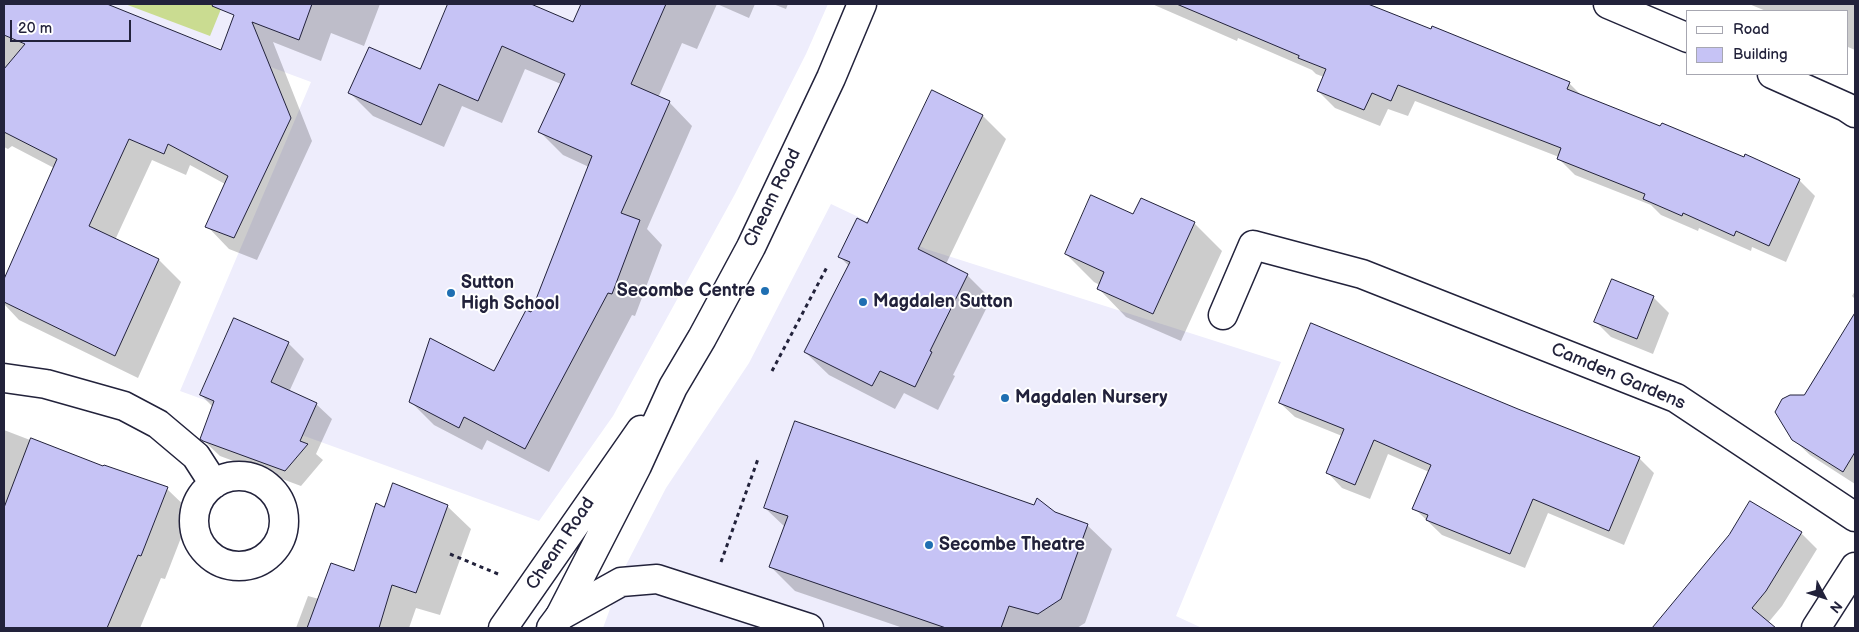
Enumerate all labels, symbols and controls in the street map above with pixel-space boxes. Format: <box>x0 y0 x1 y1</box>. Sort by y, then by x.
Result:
scale bar <box>12 10 134 42</box>
legend <box>1686 10 1849 75</box>
text: 20 m <box>18 19 52 38</box>
text: Road <box>1733 20 1769 39</box>
text: Building <box>1733 45 1788 64</box>
street label: Cheam Road <box>740 145 806 251</box>
place label: Sutton High School <box>461 272 559 314</box>
place label: Secombe Centre <box>617 280 755 302</box>
marker: Secombe Centre <box>759 285 771 297</box>
marker: Sutton High School <box>445 287 457 299</box>
place label: Magdalen Sutton <box>873 291 1013 313</box>
marker: Magdalen Sutton <box>857 296 869 308</box>
street label: Camden Gardens <box>1548 339 1688 415</box>
place label: Magdalen Nursery <box>1015 387 1167 409</box>
marker: Magdalen Nursery <box>999 392 1011 404</box>
street label: Cheam Road <box>522 494 600 594</box>
place label: Secombe Theatre <box>939 534 1085 556</box>
marker: Secombe Theatre <box>923 539 935 551</box>
north arrow <box>1799 572 1849 622</box>
text: N <box>1826 597 1846 616</box>

